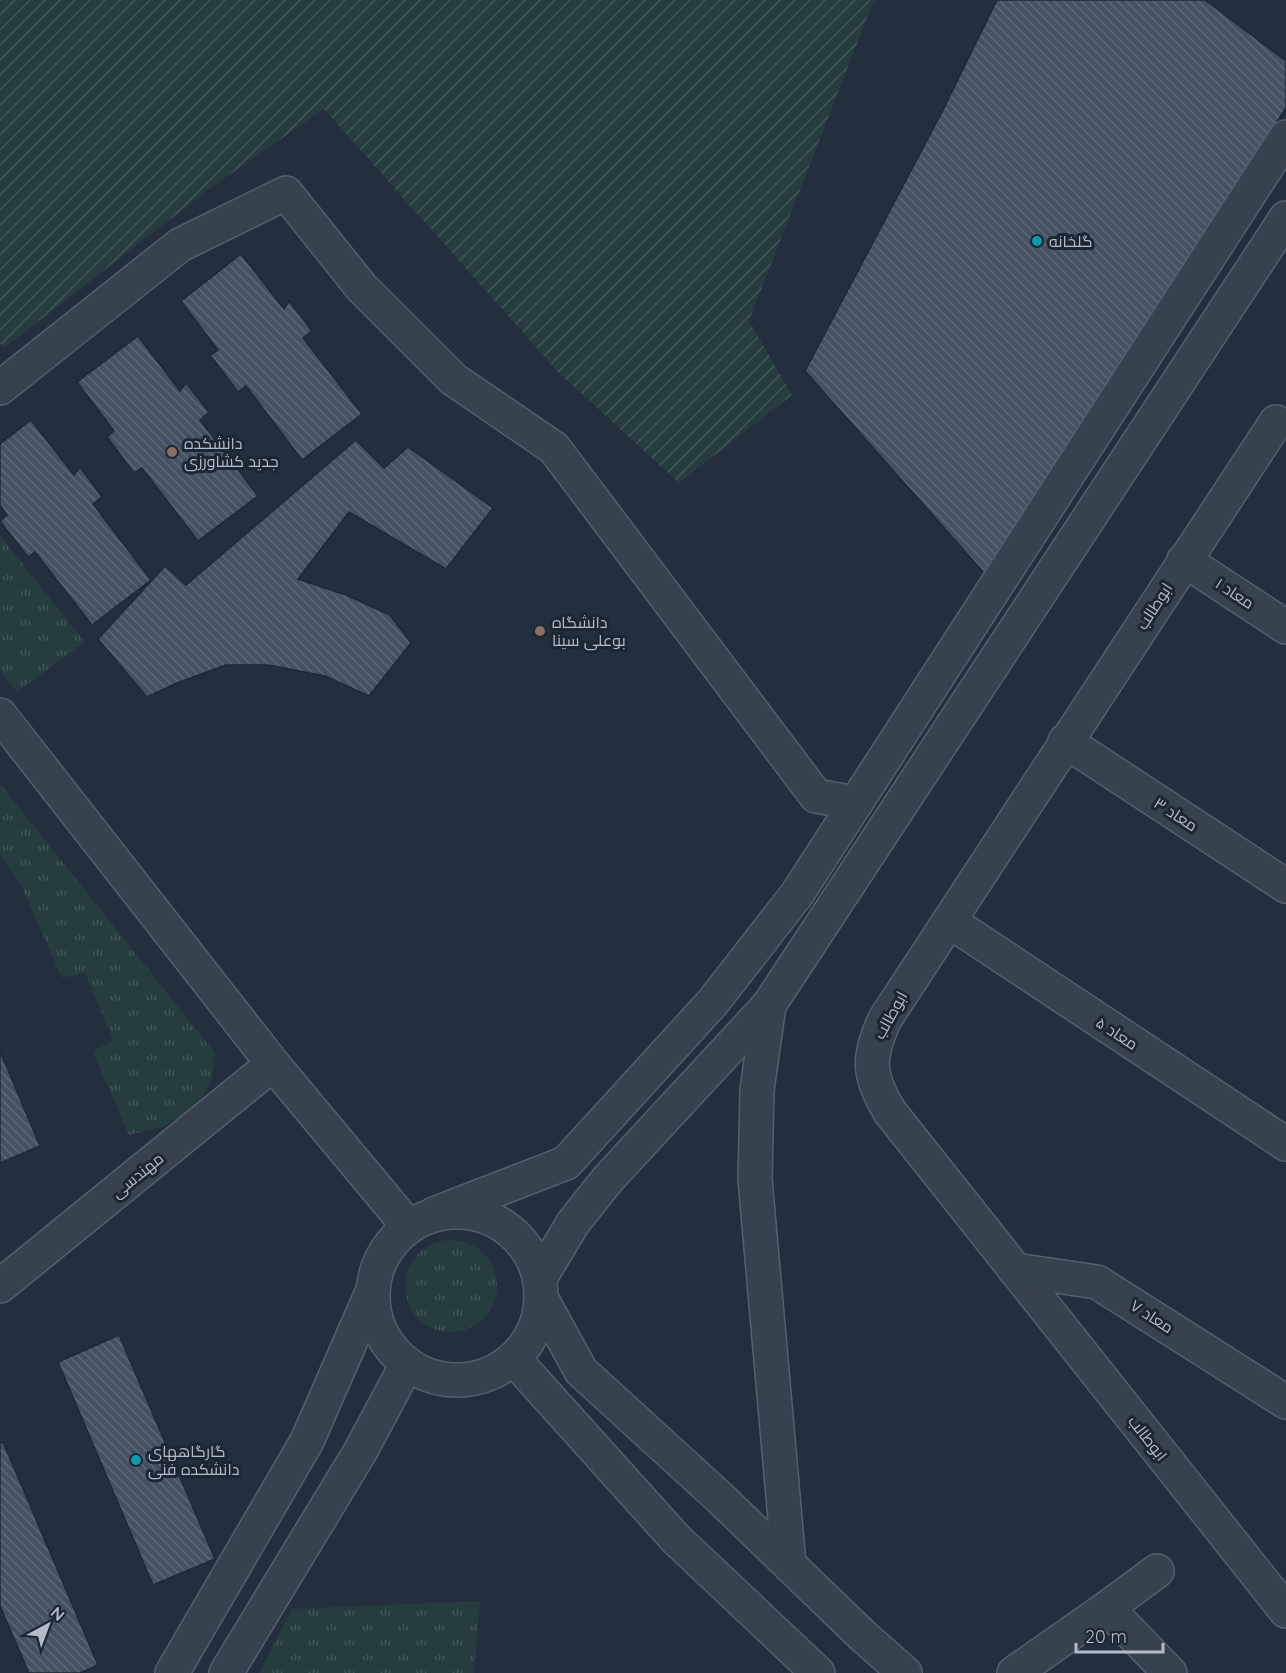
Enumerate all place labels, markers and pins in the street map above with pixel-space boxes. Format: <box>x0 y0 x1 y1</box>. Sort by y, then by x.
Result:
place label: گلخانه <box>1049 231 1093 251</box>
marker: گلخانه <box>1030 234 1044 248</box>
place label: دانشکده جدید کشاورزی <box>184 433 279 472</box>
marker: دانشکده جدید کشاورزی <box>165 445 179 459</box>
place label: دانشگاه بوعلی سینا <box>552 612 626 651</box>
marker: دانشگاه بوعلی سینا <box>533 624 547 638</box>
place label: گارگاههای دانشکده فنی <box>148 1441 239 1480</box>
marker: گارگاههای دانشکده فنی <box>129 1453 143 1467</box>

